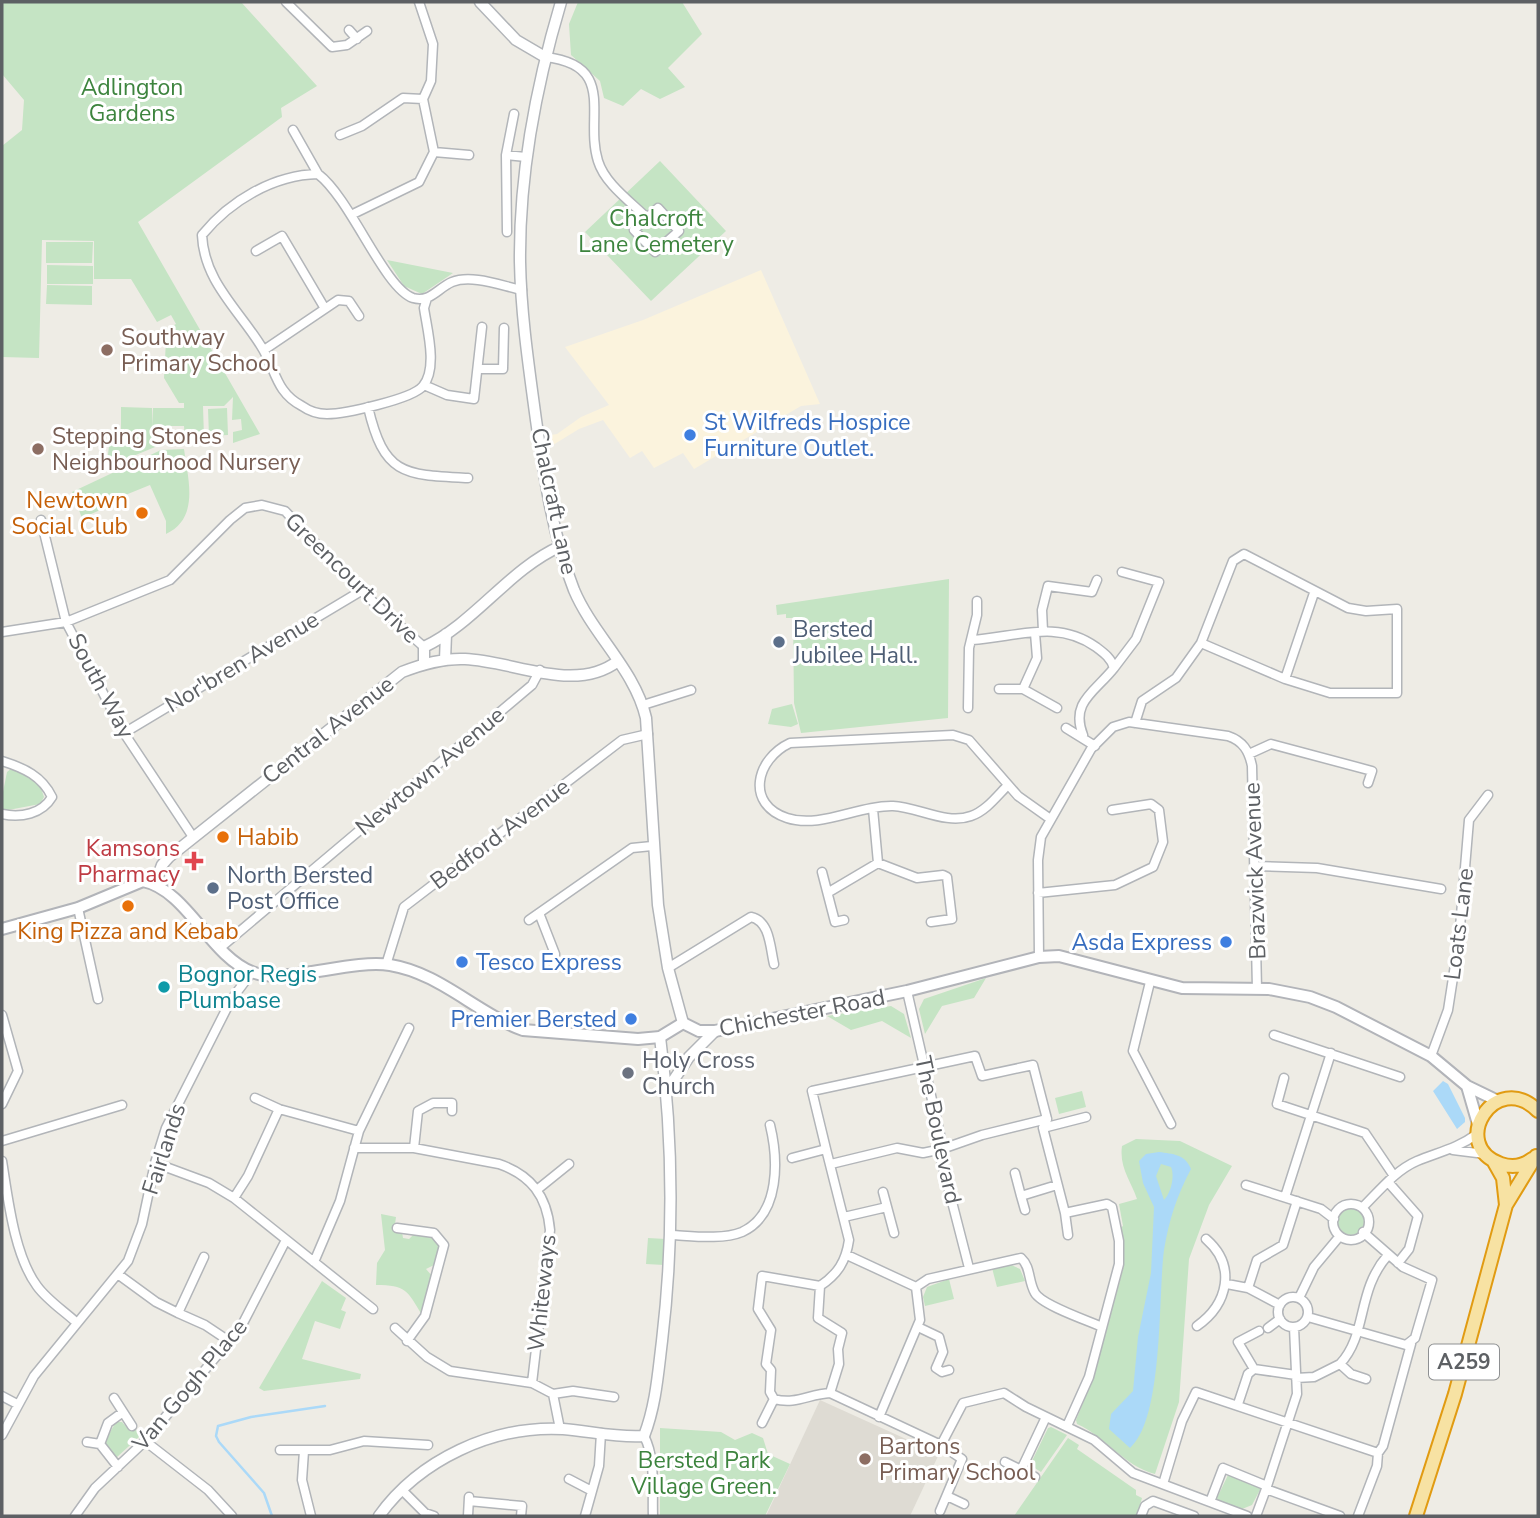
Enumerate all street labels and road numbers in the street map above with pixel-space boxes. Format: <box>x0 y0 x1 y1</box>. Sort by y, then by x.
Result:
street label: Chalcraft Lane <box>523 425 585 577</box>
street label: Greencourt Drive <box>278 506 426 650</box>
street label: Nor'bren Avenue <box>159 604 325 720</box>
street label: South Way <box>60 628 142 744</box>
street label: Central Avenue <box>256 669 400 791</box>
street label: Newtown Avenue <box>349 699 511 843</box>
street label: Bedford Avenue <box>424 771 576 897</box>
street label: Brazwick Avenue <box>1236 782 1274 960</box>
street label: Loats Lane <box>1437 866 1481 982</box>
street label: Chichester Road <box>716 982 888 1044</box>
street label: The Boulevard <box>907 1053 969 1207</box>
street label: Fairlands <box>135 1099 193 1199</box>
street label: Whiteways <box>520 1233 564 1353</box>
street label: Van Gogh Place <box>125 1312 255 1458</box>
road number: A259 <box>1429 1344 1499 1380</box>

